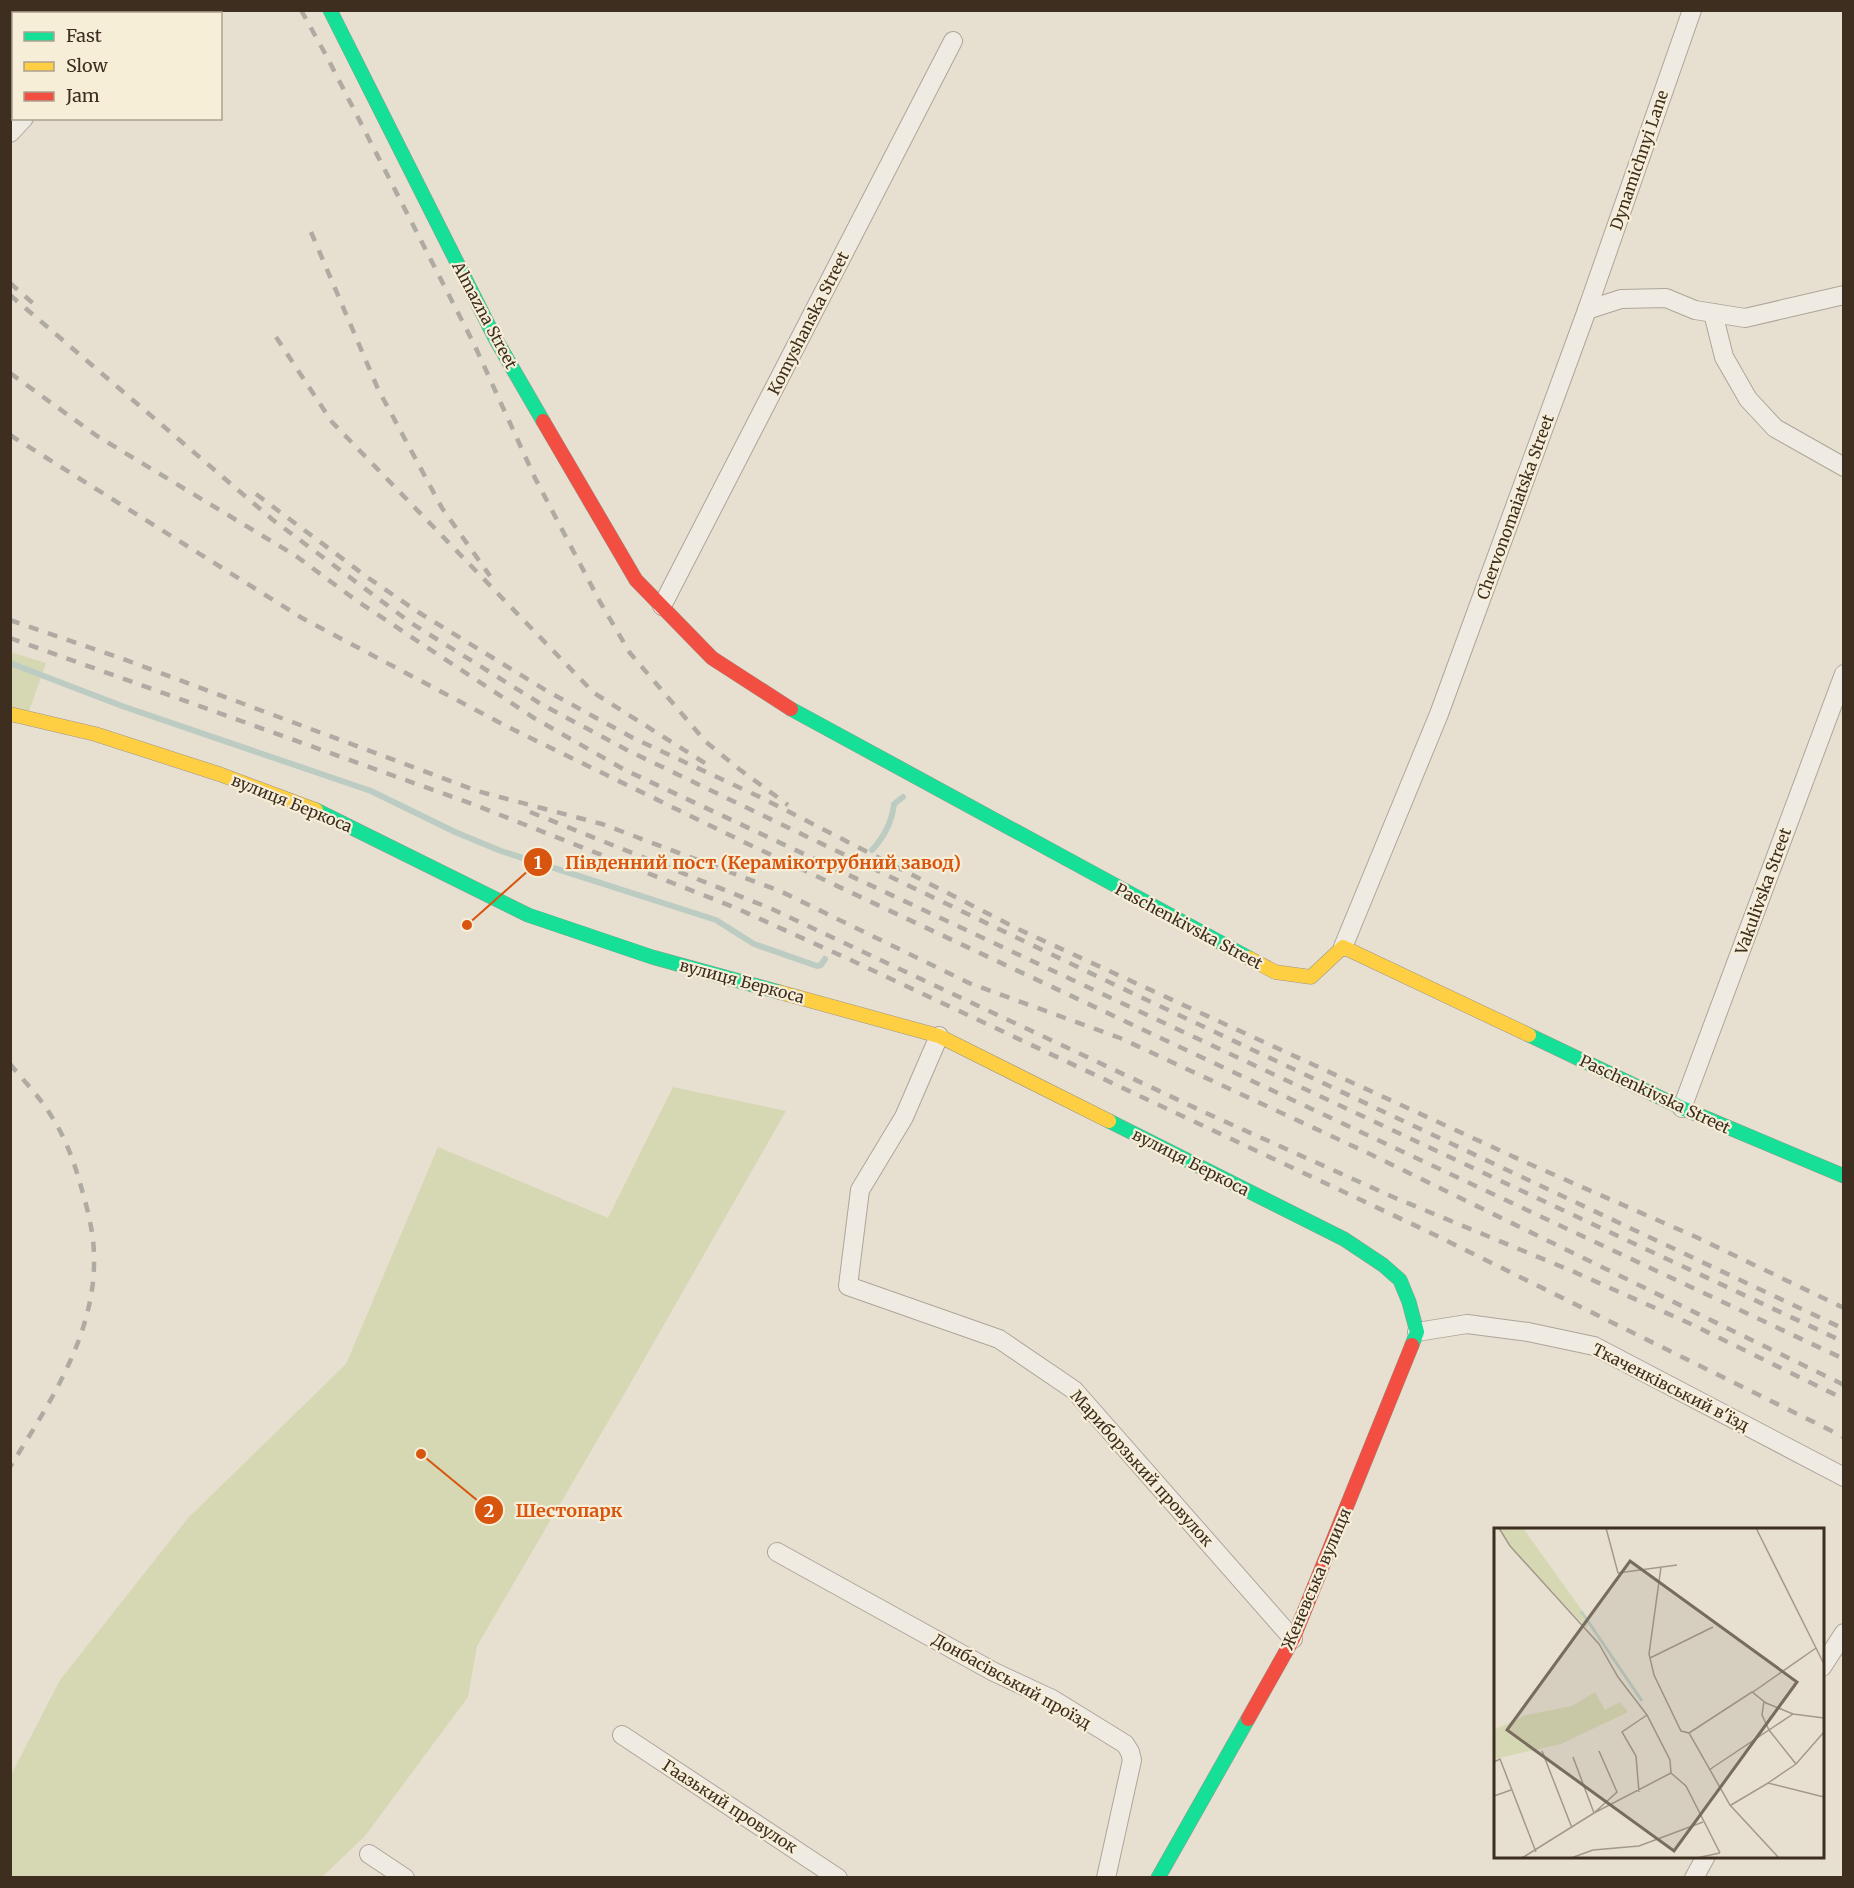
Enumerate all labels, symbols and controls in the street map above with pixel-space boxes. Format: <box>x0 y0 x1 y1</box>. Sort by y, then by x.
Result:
legend <box>12 12 222 120</box>
text: Fast <box>66 24 102 47</box>
text: Slow <box>66 54 109 77</box>
text: Jam <box>65 84 100 107</box>
street label: Dynamichnyi Lane <box>1606 87 1672 233</box>
street label: Komyshanska Street <box>763 247 853 398</box>
street label: Almazna Street <box>448 257 522 373</box>
street label: Chervonomaiatska Street <box>1472 411 1558 602</box>
street label: вулиця Беркоса <box>229 770 356 836</box>
street label: Vakulivska Street <box>1730 824 1795 958</box>
callout: Південний пост (Керамікотрубний завод) <box>523 844 973 880</box>
text: 1 <box>534 851 542 874</box>
text: Південний пост (Керамікотрубний завод) <box>565 851 961 874</box>
street label: Paschenkivska Street <box>1112 879 1267 974</box>
street label: вулиця Беркоса <box>677 955 807 1007</box>
street label: Paschenkivska Street <box>1576 1050 1734 1138</box>
street label: вулиця Беркоса <box>1129 1124 1253 1200</box>
street label: Ткаченківський в'їзд <box>1589 1339 1753 1435</box>
street label: Мариборзький провулок <box>1066 1386 1218 1550</box>
callout: Шестопарк <box>474 1492 635 1528</box>
text: 2 <box>484 1499 494 1522</box>
text: Шестопарк <box>516 1499 622 1522</box>
street label: Женевська вулиця <box>1277 1505 1355 1653</box>
inset map <box>1494 1528 1824 1858</box>
street label: Донбасівський проїзд <box>929 1629 1095 1733</box>
street label: Гаазький провулок <box>659 1755 801 1857</box>

